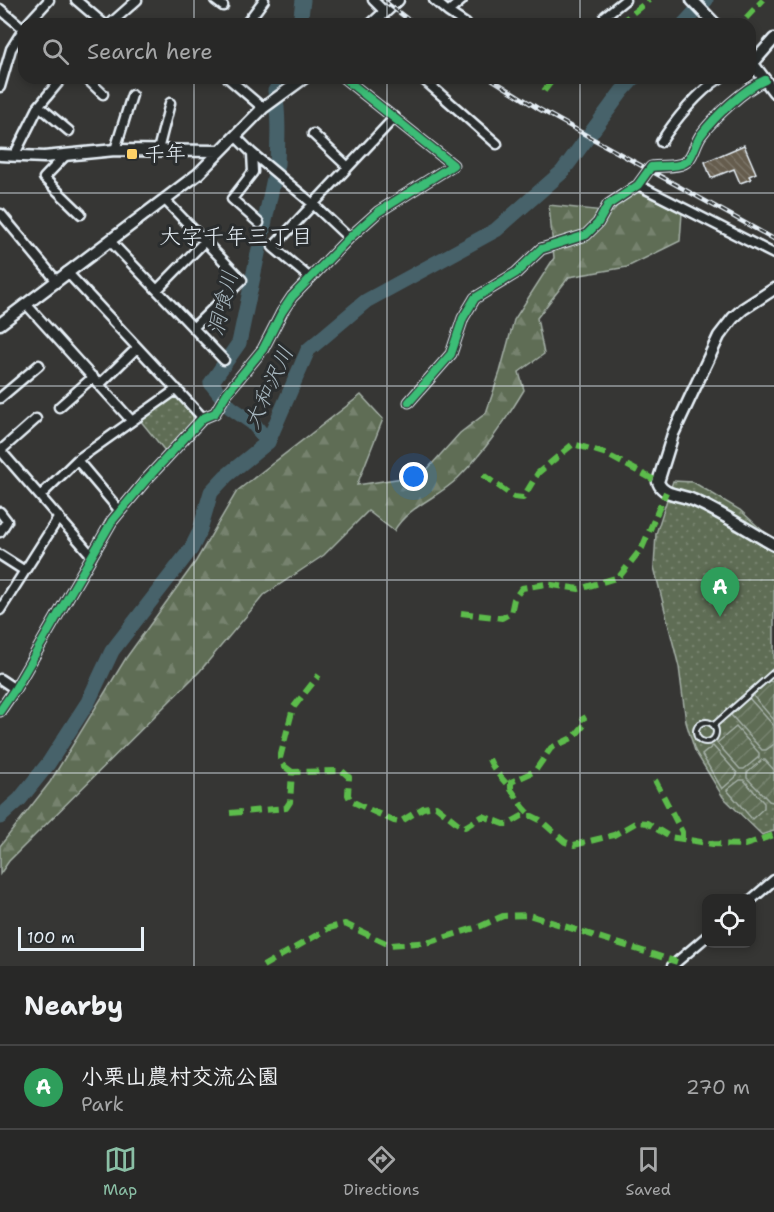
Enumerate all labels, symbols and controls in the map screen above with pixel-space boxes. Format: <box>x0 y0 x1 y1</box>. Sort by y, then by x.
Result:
search box <box>18 18 756 84</box>
icon: search <box>39 35 72 68</box>
text: Search here <box>87 37 213 66</box>
place label: 千年 <box>144 140 186 168</box>
marker: 千年 <box>125 147 139 161</box>
district label: 大字千年三丁目 <box>159 222 313 251</box>
water label: 洞喰川 <box>200 268 245 339</box>
water label: 大和沢川 <box>237 341 300 433</box>
your location <box>399 462 428 491</box>
pin: A <box>700 568 740 617</box>
map controls <box>702 894 756 948</box>
button: locate <box>702 894 756 948</box>
scale bar <box>18 924 144 952</box>
text: 100 m <box>27 927 75 948</box>
text: Nearby <box>24 988 123 1023</box>
text: 小栗山農村交流公園 <box>81 1062 279 1091</box>
text: A <box>36 1074 51 1100</box>
text: 270 m <box>686 1074 750 1100</box>
text: Park <box>81 1091 124 1117</box>
tab: Map <box>103 1143 137 1200</box>
tab: Directions <box>343 1143 420 1200</box>
tab: Saved <box>626 1143 671 1200</box>

